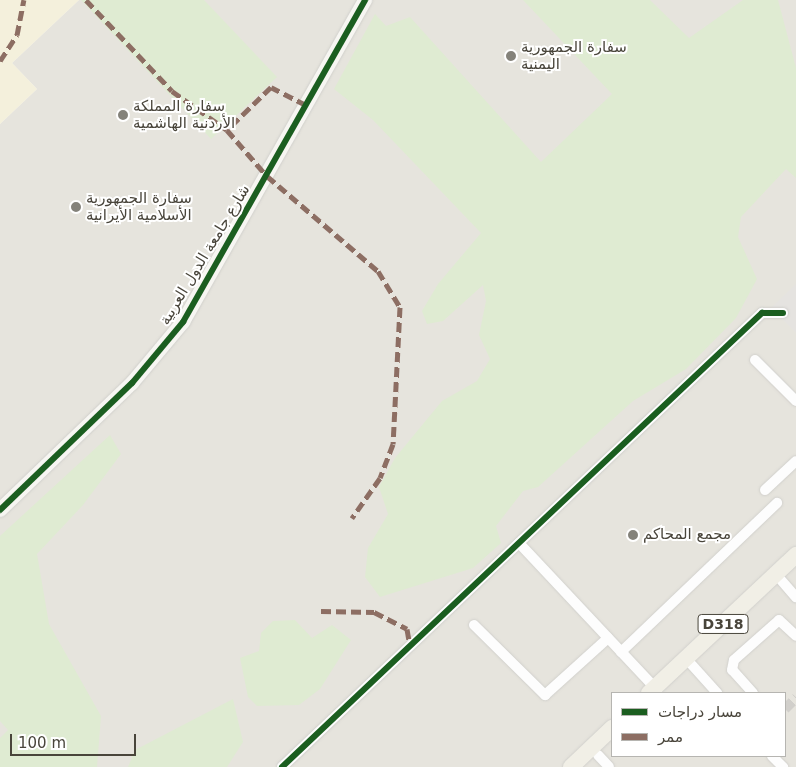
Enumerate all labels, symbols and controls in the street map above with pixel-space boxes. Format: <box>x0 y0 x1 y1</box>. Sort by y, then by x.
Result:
place label: سفارة الجمهورية اليمنية <box>521 38 627 73</box>
marker: سفارة الجمهورية اليمنية <box>505 50 517 62</box>
place label: سفارة المملكة الأردنية الهاشمية <box>133 97 235 132</box>
marker: سفارة المملكة الأردنية الهاشمية <box>117 109 129 121</box>
street label: شارع جامعة الدول العربية <box>156 182 254 328</box>
place label: سفارة الجمهورية الأسلامية الأيرانية <box>86 189 192 224</box>
marker: سفارة الجمهورية الأسلامية الأيرانية <box>70 201 82 213</box>
place label: مجمع المحاكم <box>643 526 731 544</box>
marker: مجمع المحاكم <box>627 529 639 541</box>
road number: D318 <box>697 612 749 636</box>
legend <box>611 692 786 757</box>
text: مسار دراجات <box>658 703 742 721</box>
scale bar <box>12 724 139 756</box>
text: ممر <box>658 728 683 746</box>
text: 100 m <box>18 734 66 752</box>

